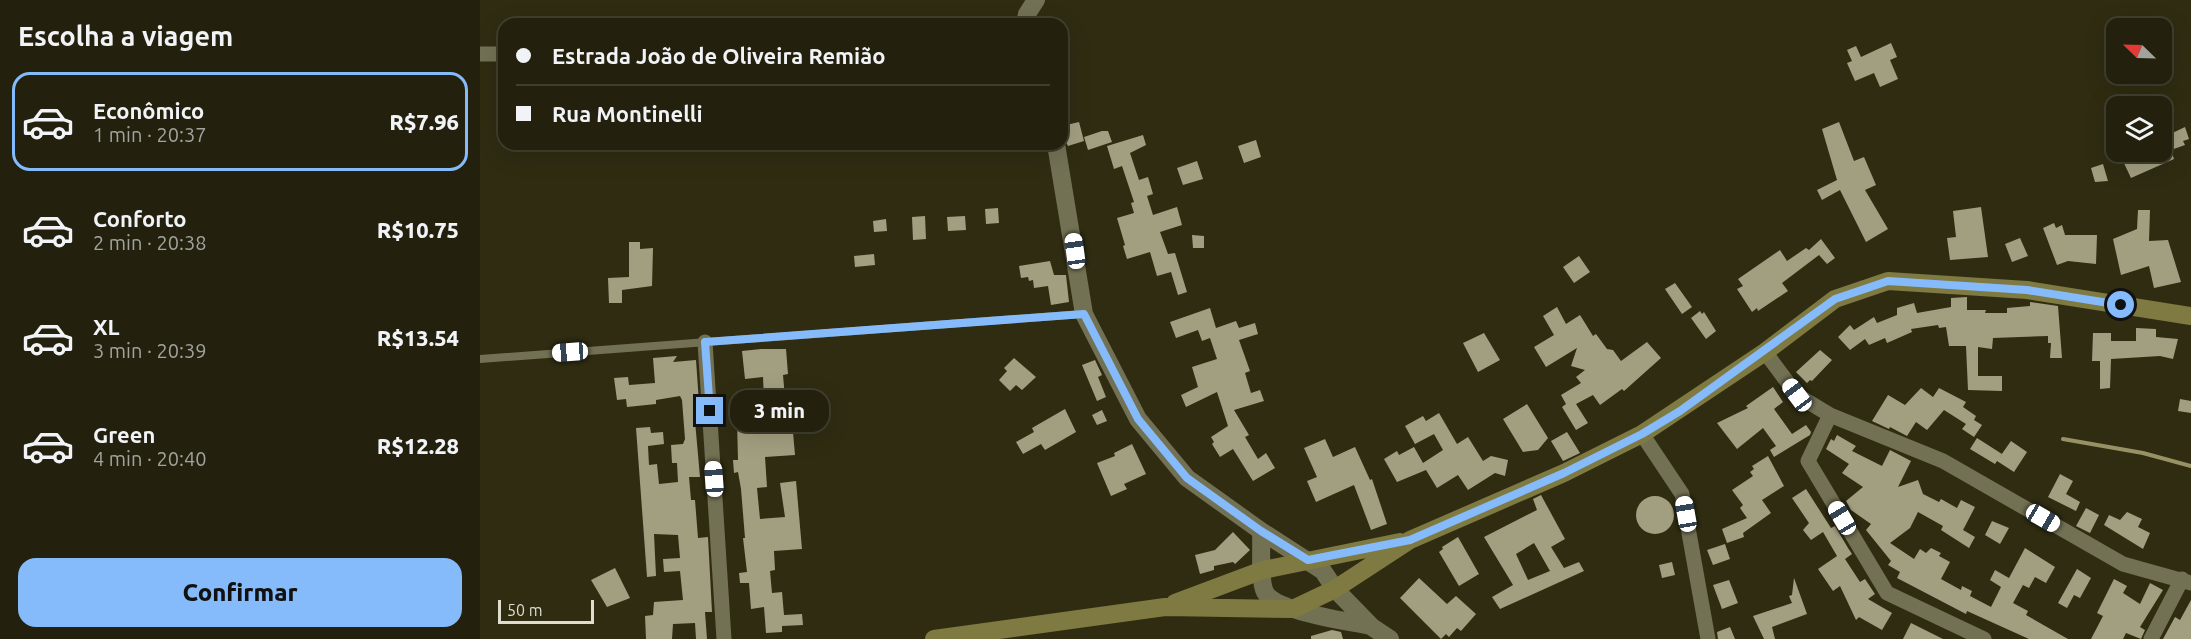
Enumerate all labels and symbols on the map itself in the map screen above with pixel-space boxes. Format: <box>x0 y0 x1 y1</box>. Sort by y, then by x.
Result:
north arrow <box>2106 18 2172 84</box>
car <box>1064 232 1086 270</box>
route start <box>2107 291 2134 318</box>
car <box>551 342 589 362</box>
car <box>1779 375 1815 415</box>
callout: 3 min <box>731 390 830 432</box>
route end <box>696 397 723 424</box>
car <box>704 460 724 498</box>
car <box>1674 495 1698 533</box>
car <box>1825 498 1859 538</box>
car <box>2023 501 2063 535</box>
scale bar <box>498 597 594 624</box>

